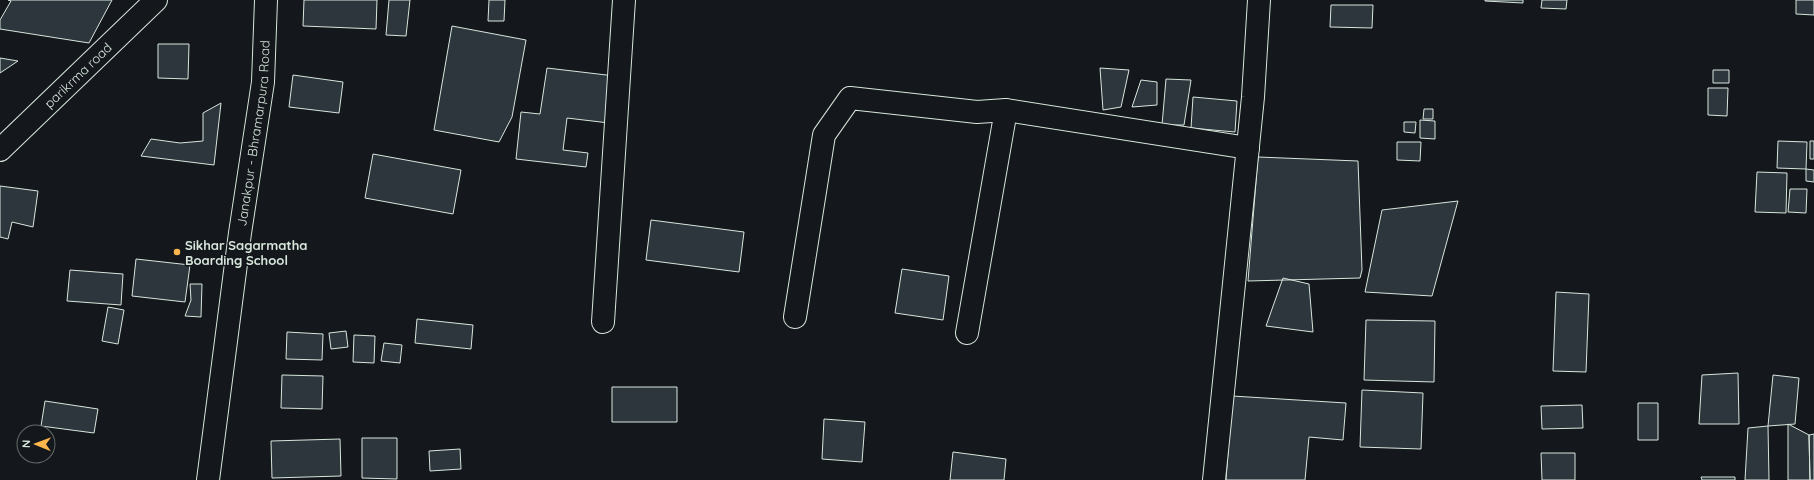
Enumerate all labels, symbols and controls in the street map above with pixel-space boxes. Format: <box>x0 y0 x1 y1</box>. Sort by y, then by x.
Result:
street label: parikrma road <box>41 39 115 111</box>
street label: Janakpur - Bhramarpura Road <box>233 40 273 227</box>
place label: Sikhar Sagarmatha Boarding School <box>185 237 307 268</box>
marker: Sikhar Sagarmatha Boarding School <box>172 247 182 257</box>
north arrow <box>16 424 56 464</box>
text: N <box>19 440 33 448</box>

